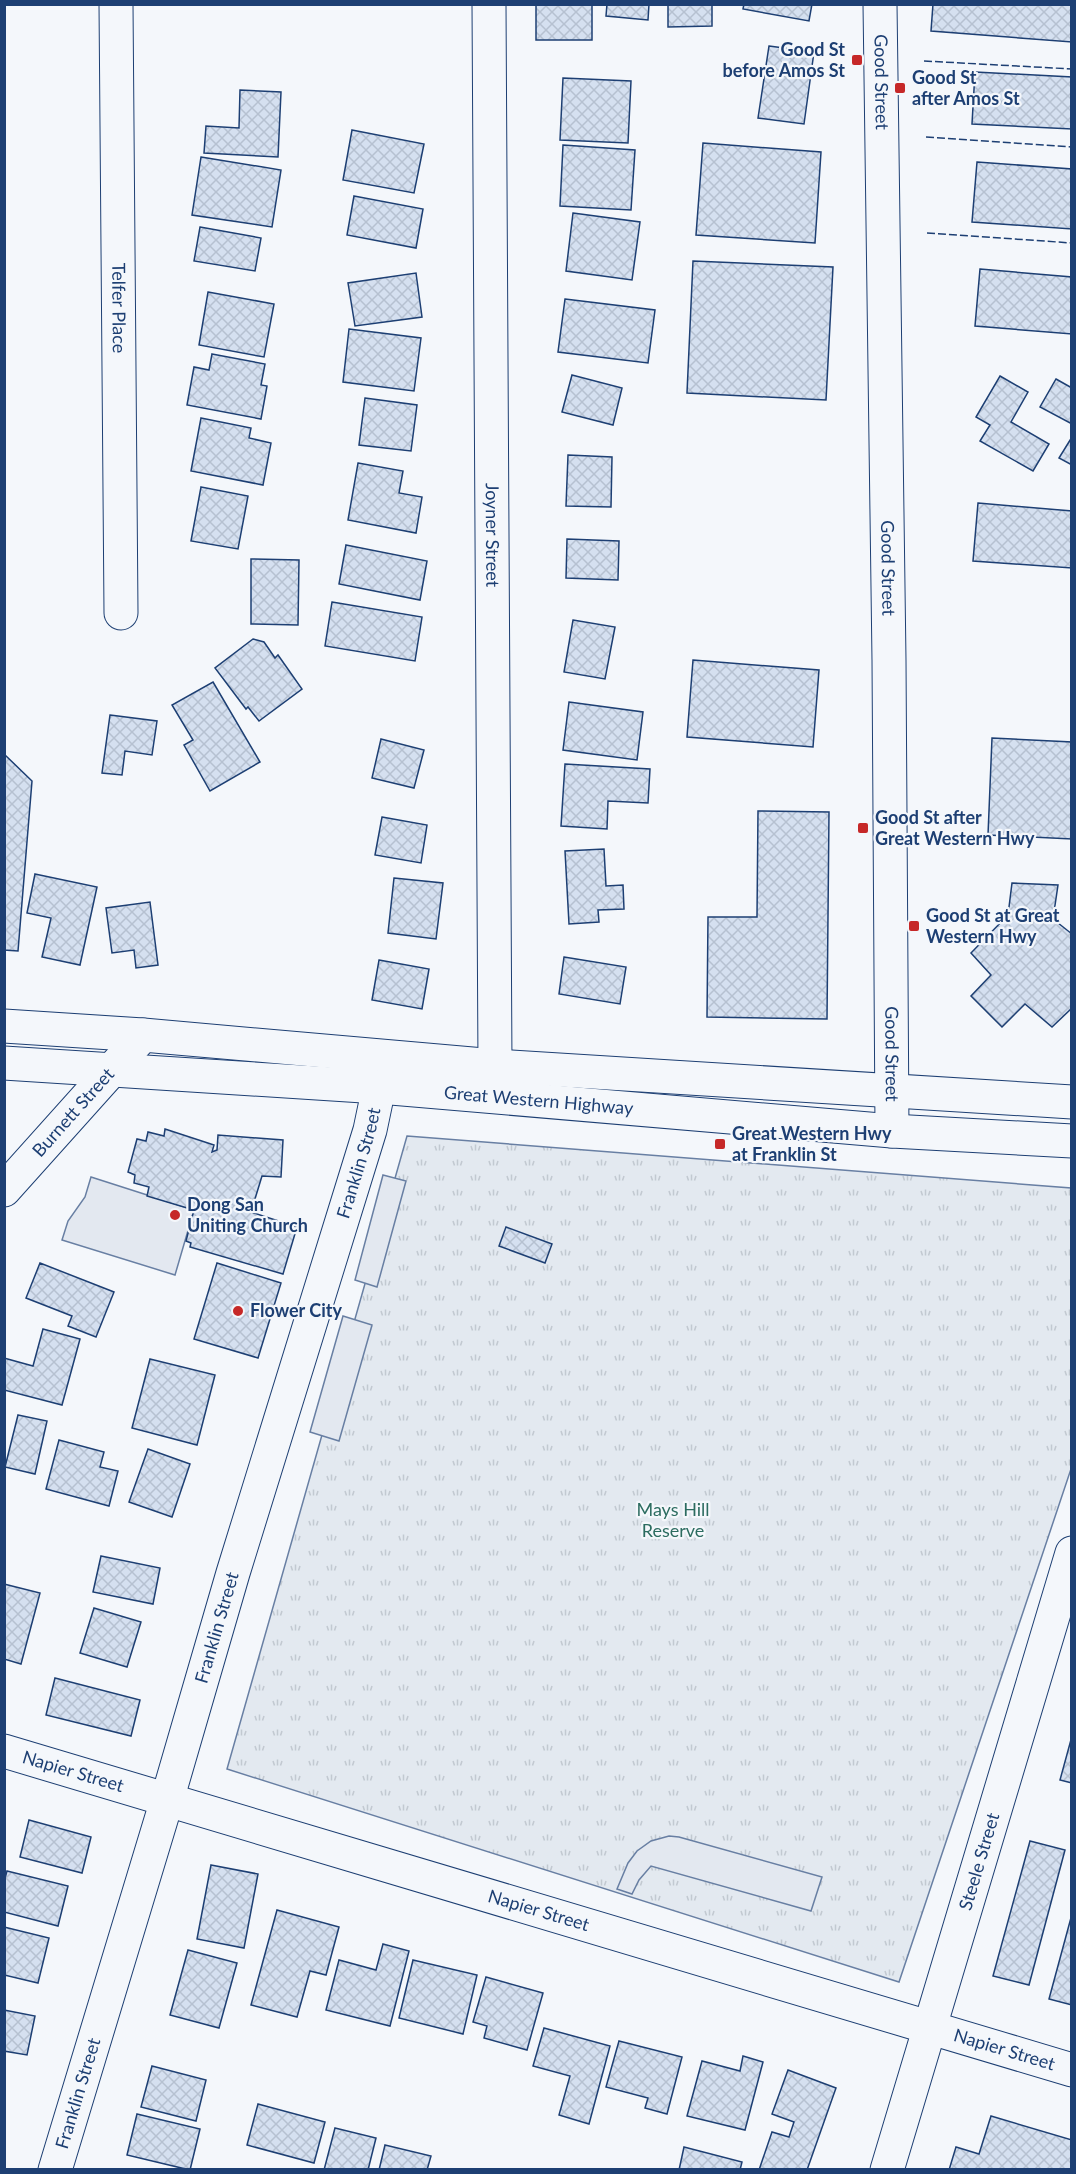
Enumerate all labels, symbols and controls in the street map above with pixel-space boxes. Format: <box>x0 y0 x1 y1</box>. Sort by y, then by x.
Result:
street label: Good Street <box>870 34 894 130</box>
place label: Good St before Amos St <box>723 38 845 81</box>
marker: Good St before Amos St <box>850 53 864 67</box>
place label: Good St after Amos St <box>912 66 1020 109</box>
marker: Good St after Amos St <box>893 81 907 95</box>
street label: Telfer Place <box>108 263 131 353</box>
street label: Joyner Street <box>482 483 504 588</box>
street label: Good Street <box>877 520 900 616</box>
place label: Good St after Great Western Hwy <box>875 806 1035 849</box>
marker: Good St after Great Western Hwy <box>856 821 870 835</box>
place label: Good St at Great Western Hwy <box>926 904 1060 947</box>
marker: Good St at Great Western Hwy <box>907 919 921 933</box>
street label: Good Street <box>881 1006 904 1102</box>
street label: Burnett Street <box>27 1062 119 1161</box>
street label: Great Western Highway <box>443 1081 635 1119</box>
street label: Franklin Street <box>331 1105 385 1221</box>
place label: Great Western Hwy at Franklin St <box>732 1122 892 1165</box>
marker: Great Western Hwy at Franklin St <box>713 1137 727 1151</box>
place label: Dong San Uniting Church <box>187 1193 308 1236</box>
marker: Dong San Uniting Church <box>168 1208 182 1222</box>
place label: Flower City <box>250 1299 342 1321</box>
marker: Flower City <box>231 1304 245 1318</box>
park label: Mays Hill Reserve <box>636 1498 710 1541</box>
street label: Franklin Street <box>190 1569 243 1686</box>
street label: Napier Street <box>20 1745 127 1796</box>
street label: Steele Street <box>954 1809 1004 1913</box>
street label: Napier Street <box>486 1884 593 1935</box>
street label: Napier Street <box>951 2023 1058 2074</box>
street label: Franklin Street <box>50 2035 105 2151</box>

